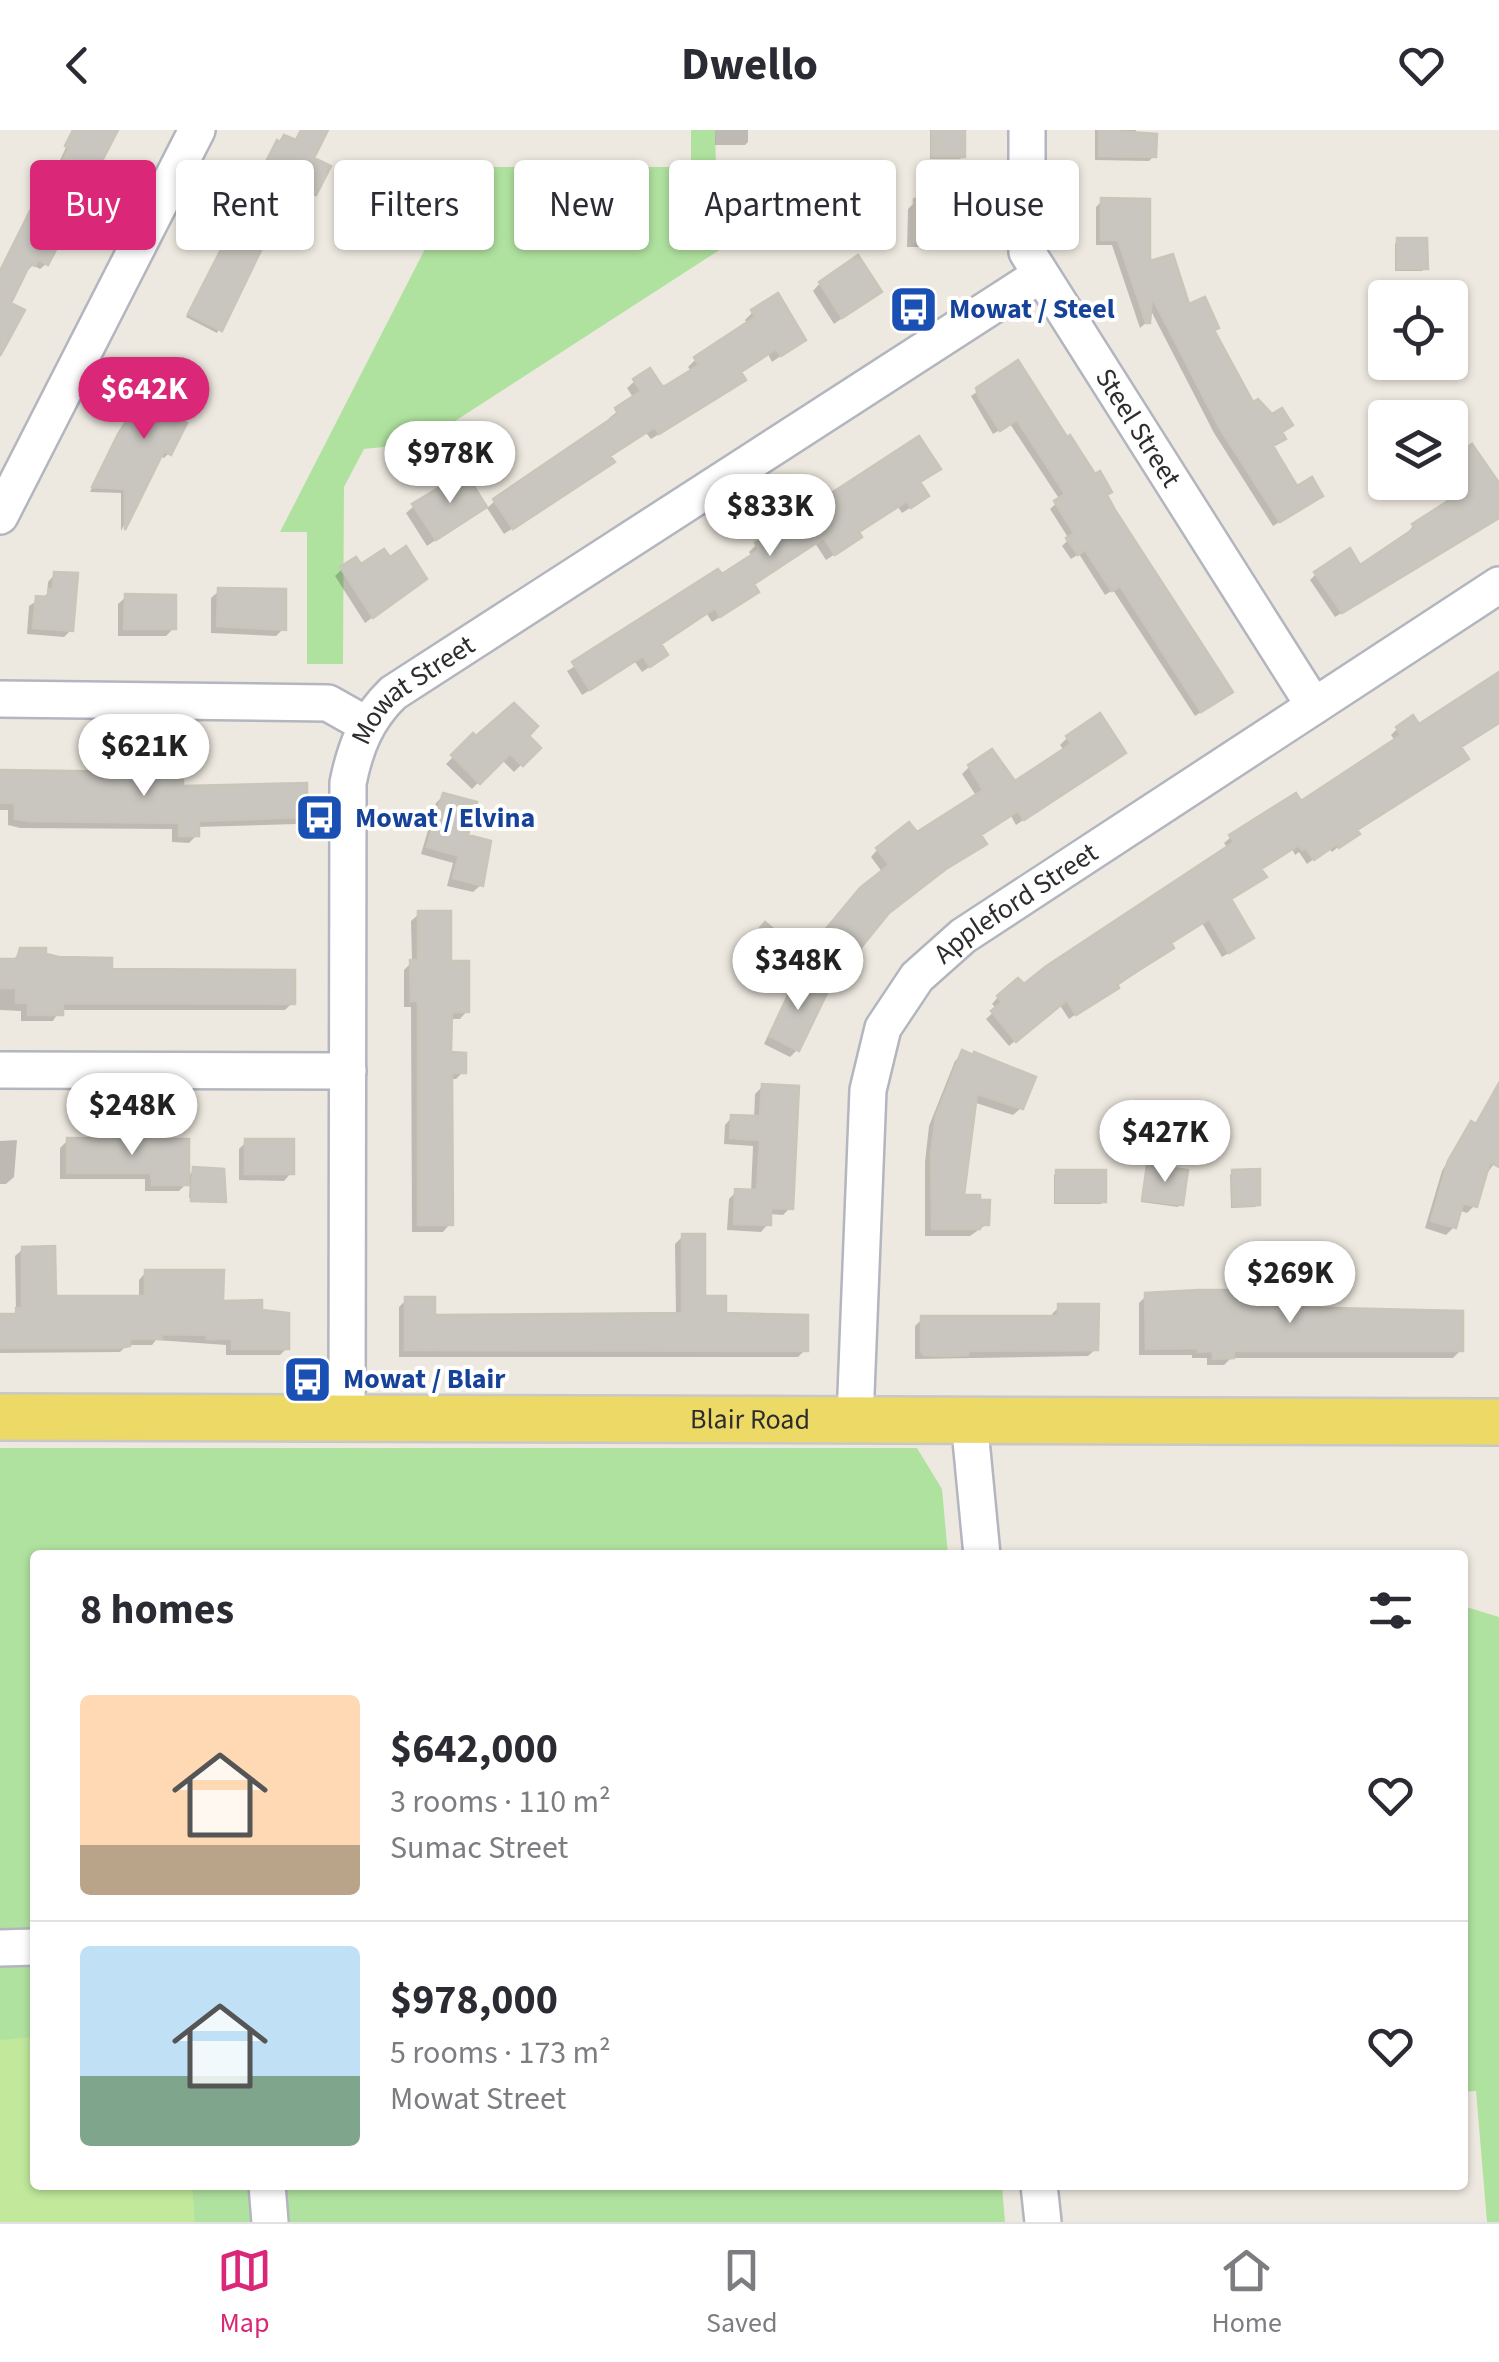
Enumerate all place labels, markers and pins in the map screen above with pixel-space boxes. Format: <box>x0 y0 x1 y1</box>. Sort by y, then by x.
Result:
bus stop icon: Mowat / Steel <box>888 283 940 335</box>
place label: Mowat / Steel <box>949 289 1115 329</box>
pin: $642K <box>74 357 214 442</box>
pin: $978K <box>380 421 520 506</box>
pin: $833K <box>700 474 840 559</box>
pin: $621K <box>74 714 214 799</box>
bus stop icon: Mowat / Elvina <box>294 792 346 844</box>
place label: Mowat / Elvina <box>355 798 535 838</box>
pin: $348K <box>728 928 868 1013</box>
pin: $248K <box>62 1073 202 1158</box>
pin: $427K <box>1095 1100 1235 1185</box>
pin: $269K <box>1220 1241 1360 1326</box>
bus stop icon: Mowat / Blair <box>282 1353 334 1405</box>
place label: Mowat / Blair <box>343 1359 506 1399</box>

